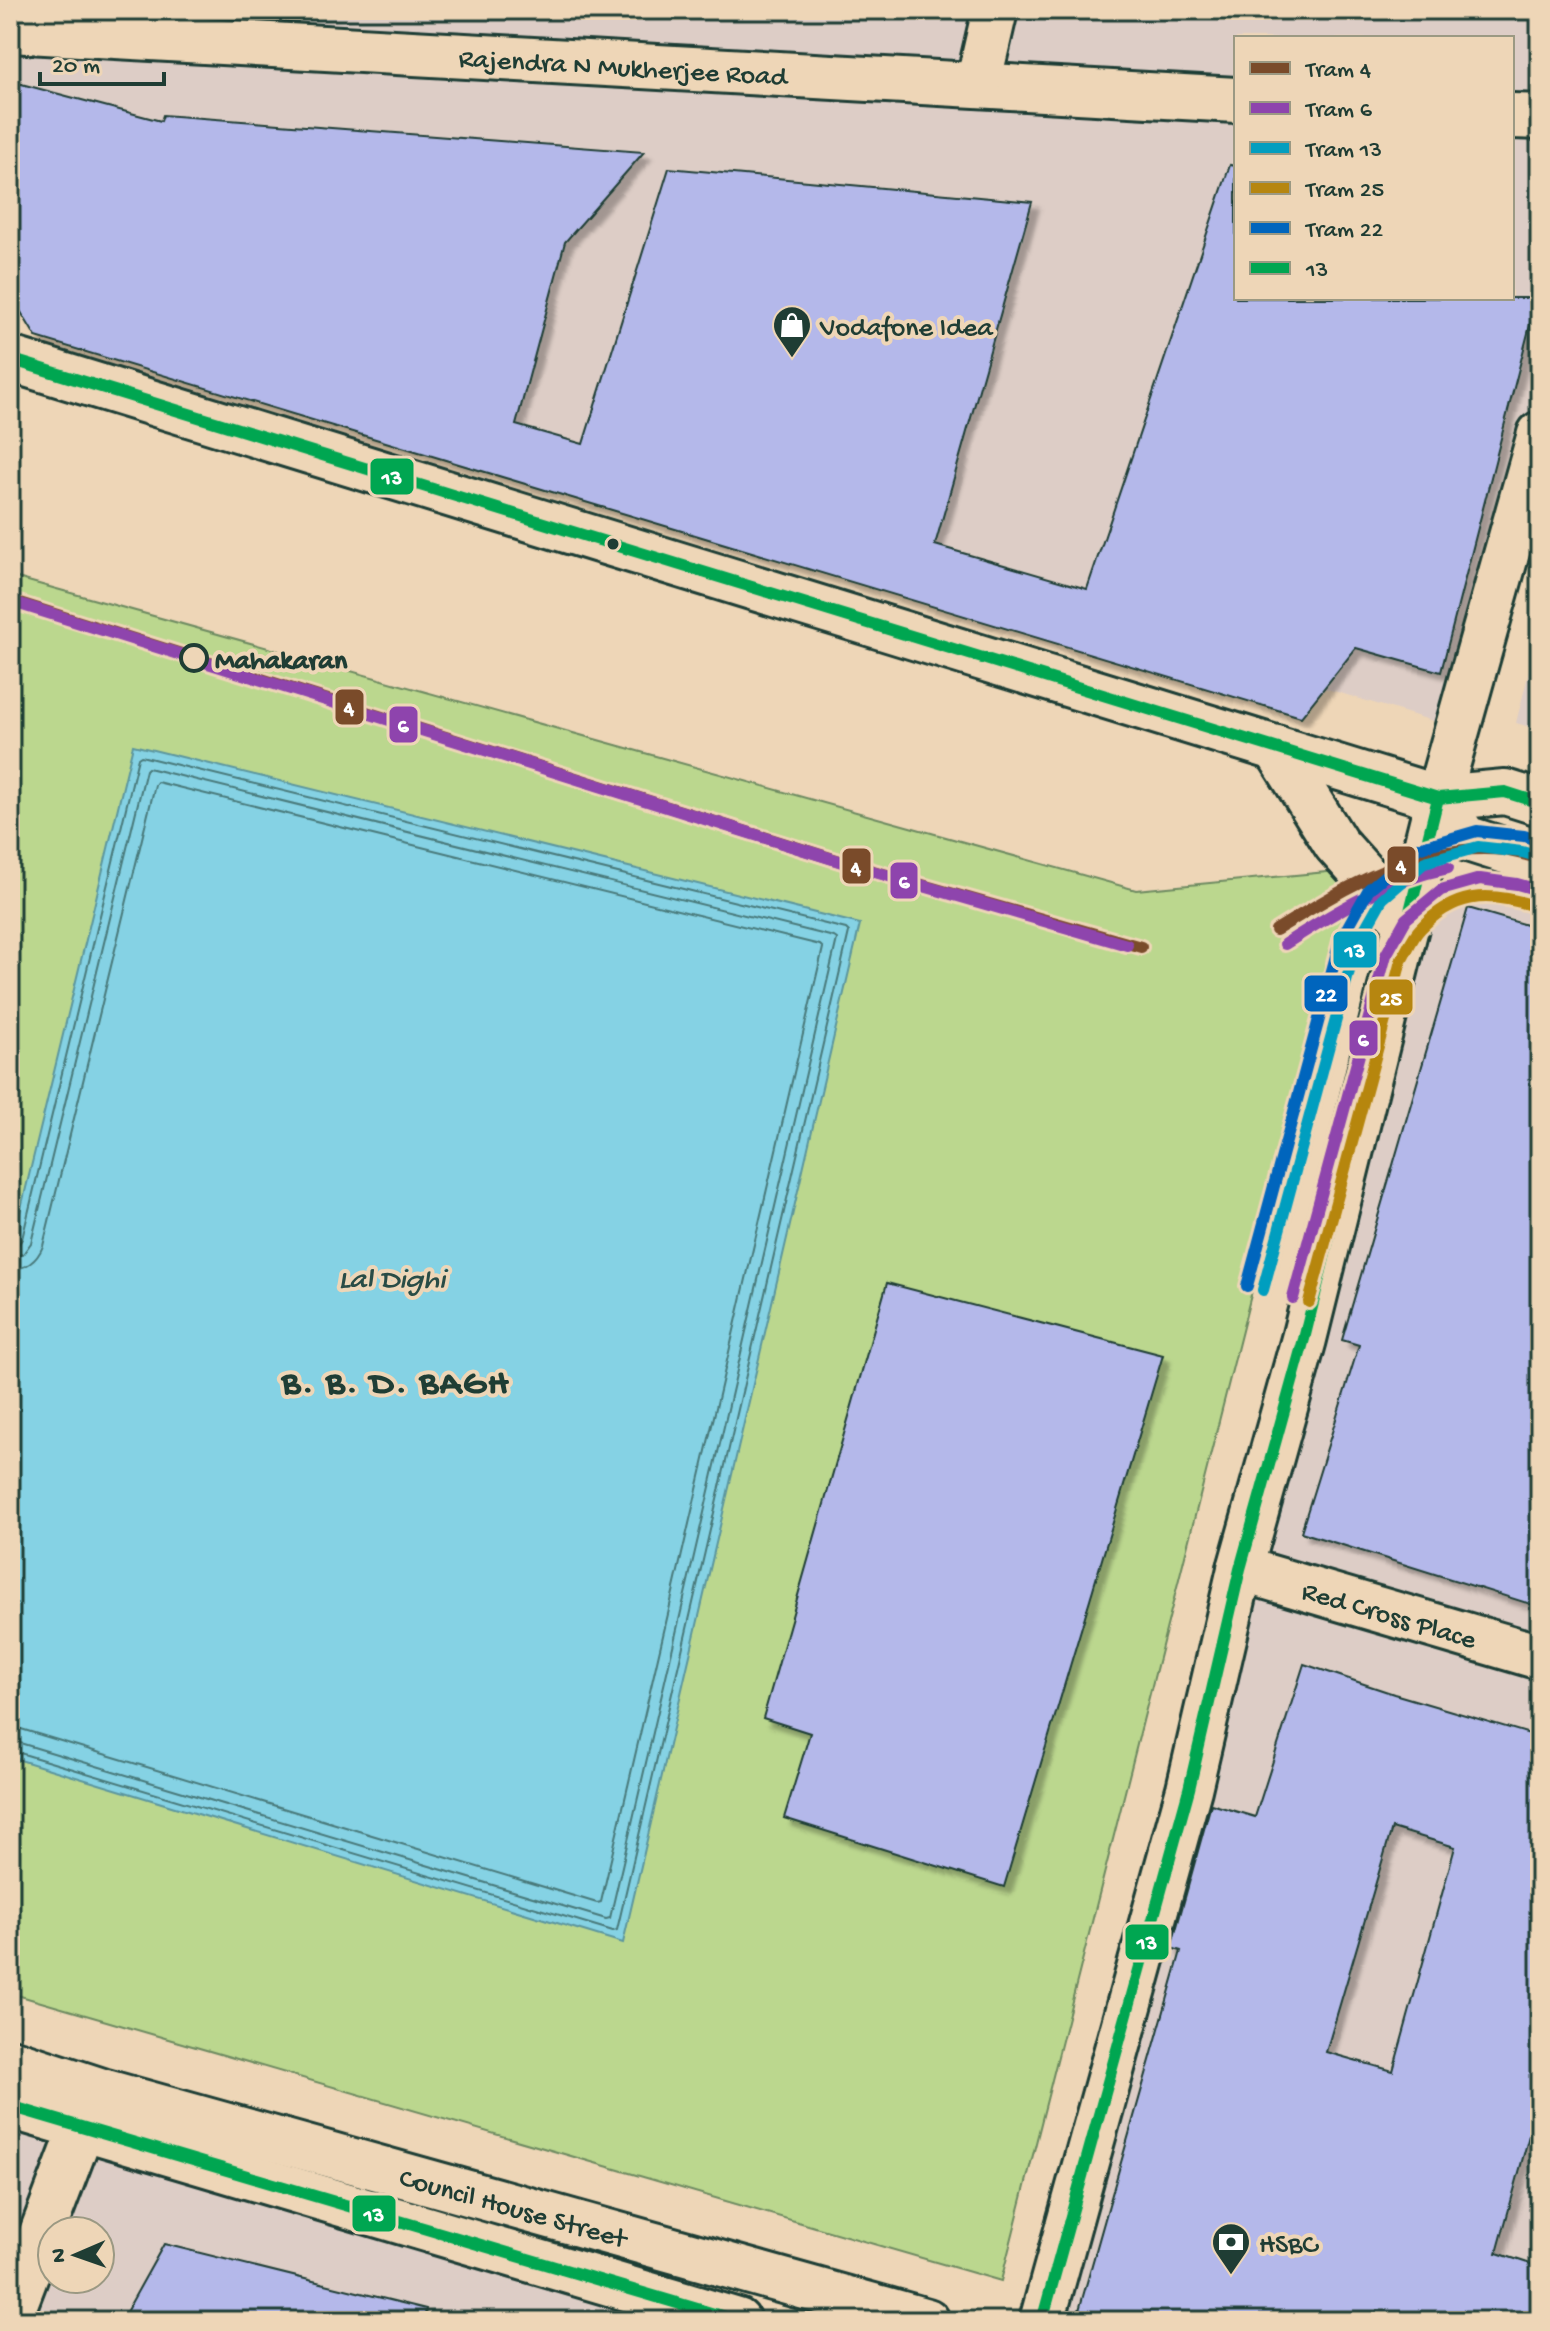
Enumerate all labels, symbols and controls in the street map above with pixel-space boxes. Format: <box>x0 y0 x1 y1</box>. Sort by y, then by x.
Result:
scale bar <box>40 36 164 86</box>
legend <box>1234 36 1514 300</box>
street label: Rajendra N Mukherjee Road <box>458 44 790 95</box>
text: 20 m <box>52 53 100 82</box>
text: Tram 4 <box>1304 57 1372 86</box>
text: Tram 6 <box>1304 97 1373 126</box>
text: Tram 13 <box>1304 137 1382 166</box>
text: Tram 25 <box>1304 177 1384 206</box>
text: Tram 22 <box>1304 217 1384 246</box>
text: 13 <box>1305 257 1328 286</box>
shop icon: Vodafone Idea <box>771 304 813 359</box>
place label: Vodafone Idea <box>819 313 994 346</box>
line badge: 13 <box>369 457 415 496</box>
text: 13 <box>381 467 402 493</box>
unlabelled marker <box>605 536 621 552</box>
marker: Mahakaran <box>180 644 208 672</box>
place label: Mahakaran <box>215 646 348 679</box>
line badge: 4 <box>334 688 365 726</box>
text: 4 <box>343 697 355 723</box>
line badge: 6 <box>388 705 419 744</box>
text: 6 <box>397 715 409 741</box>
line badge: 4 <box>1386 845 1417 884</box>
line badge: 4 <box>841 847 872 885</box>
text: 4 <box>1395 855 1407 881</box>
text: 4 <box>850 857 862 883</box>
line badge: 6 <box>889 861 919 900</box>
text: 6 <box>898 871 910 897</box>
line badge: 13 <box>1332 930 1378 969</box>
text: 13 <box>1344 940 1365 966</box>
line badge: 22 <box>1303 974 1349 1013</box>
line badge: 25 <box>1368 978 1414 1016</box>
text: 22 <box>1315 984 1337 1010</box>
text: 25 <box>1380 988 1403 1014</box>
line badge: 6 <box>1348 1019 1379 1057</box>
text: 6 <box>1357 1029 1369 1055</box>
water label: Lal Dighi <box>338 1264 449 1299</box>
district label: B. B. D. BAGH <box>281 1364 510 1407</box>
street label: Red Cross Place <box>1297 1576 1480 1659</box>
line badge: 13 <box>1124 1923 1170 1961</box>
text: 13 <box>1136 1932 1157 1958</box>
street label: Council House Street <box>395 2163 632 2258</box>
line badge: 13 <box>351 2194 397 2233</box>
text: 13 <box>363 2204 384 2230</box>
north arrow <box>36 2215 116 2295</box>
bank icon: HSBC <box>1210 2221 1252 2276</box>
place label: HSBC <box>1259 2230 1319 2263</box>
text: N <box>47 2248 73 2263</box>

